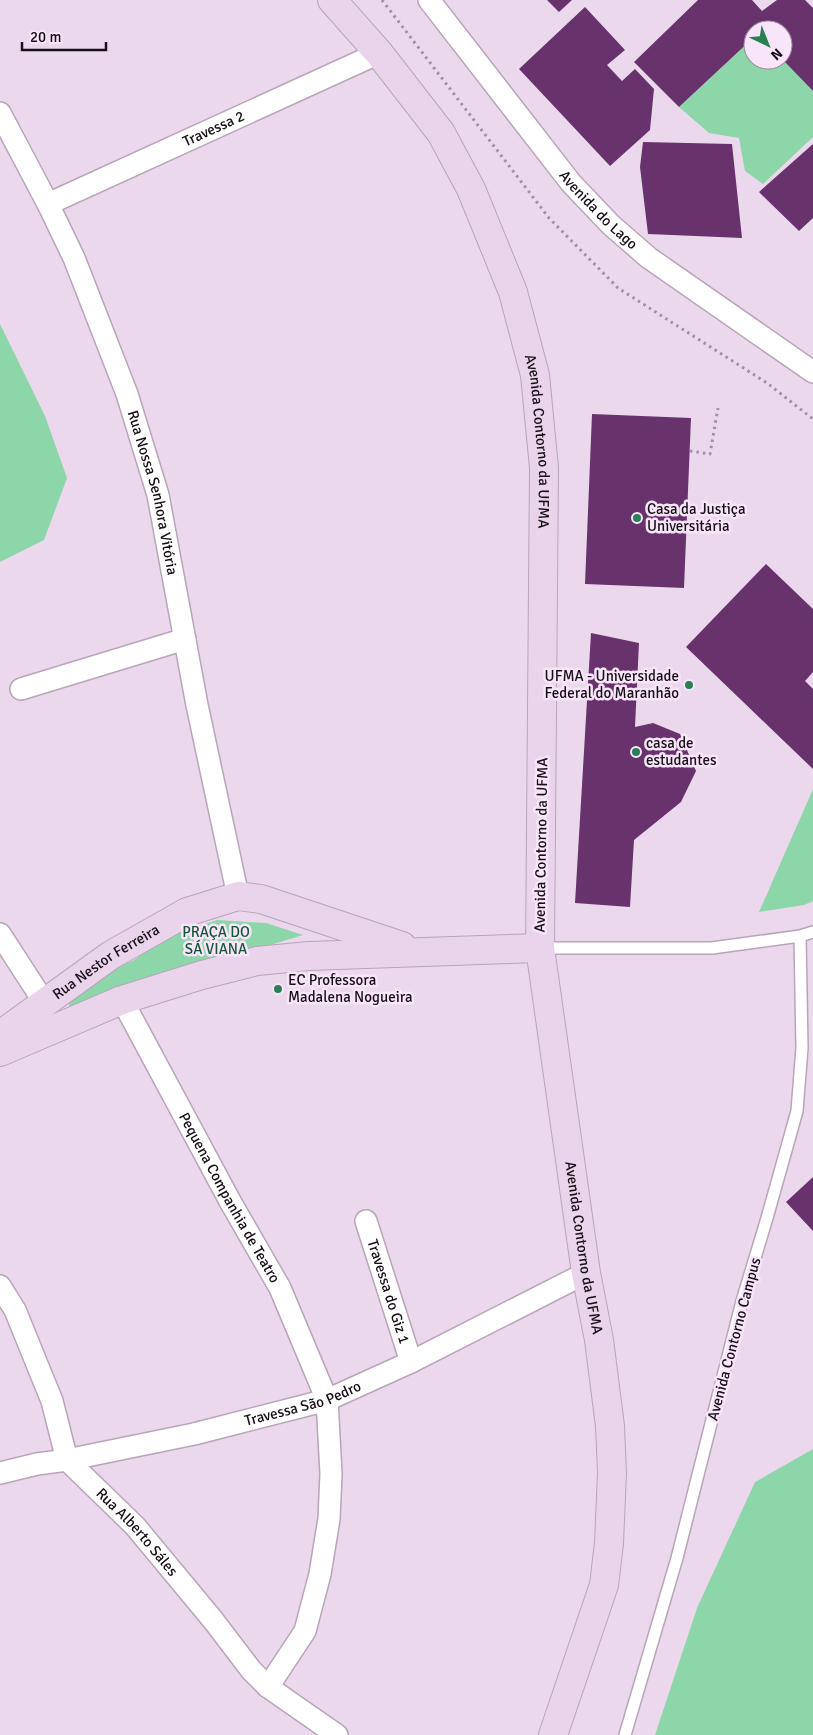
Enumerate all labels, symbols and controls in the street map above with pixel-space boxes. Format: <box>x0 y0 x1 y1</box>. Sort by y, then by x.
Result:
scale bar <box>22 20 106 52</box>
north arrow <box>743 20 793 70</box>
text: 20 m <box>30 28 61 46</box>
text: N <box>767 45 786 64</box>
street label: Travessa 2 <box>180 107 247 150</box>
street label: Avenida do Lago <box>555 167 642 253</box>
street label: Avenida Contorno da UFMA <box>521 352 553 528</box>
street label: Rua Nossa Senhora Vitória <box>124 408 182 576</box>
place label: Casa da Justiça Universitária <box>647 500 746 535</box>
marker: Casa da Justiça Universitária <box>631 512 643 524</box>
place label: UFMA - Universidade Federal do Maranhão <box>544 667 679 702</box>
marker: UFMA - Universidade Federal do Maranhão <box>683 679 695 691</box>
place label: casa de estudantes <box>646 734 717 769</box>
marker: casa de estudantes <box>630 746 642 758</box>
street label: Avenida Contorno da UFMA <box>530 757 552 933</box>
street label: Rua Nestor Ferreira <box>49 920 163 1003</box>
park label: PRAÇA DO SÁ VIANA <box>182 923 250 958</box>
place label: EC Professora Madalena Nogueira <box>288 971 413 1006</box>
marker: EC Professora Madalena Nogueira <box>272 983 284 995</box>
street label: Pequena Companhia de Teatro <box>175 1109 284 1286</box>
street label: Avenida Contorno da UFMA <box>561 1160 607 1336</box>
street label: Travessa do Giz 1 <box>363 1237 414 1346</box>
street label: Avenida Contorno Campus <box>704 1255 765 1422</box>
street label: Travessa São Pedro <box>243 1377 364 1430</box>
street label: Rua Alberto Sáles <box>92 1484 182 1580</box>

